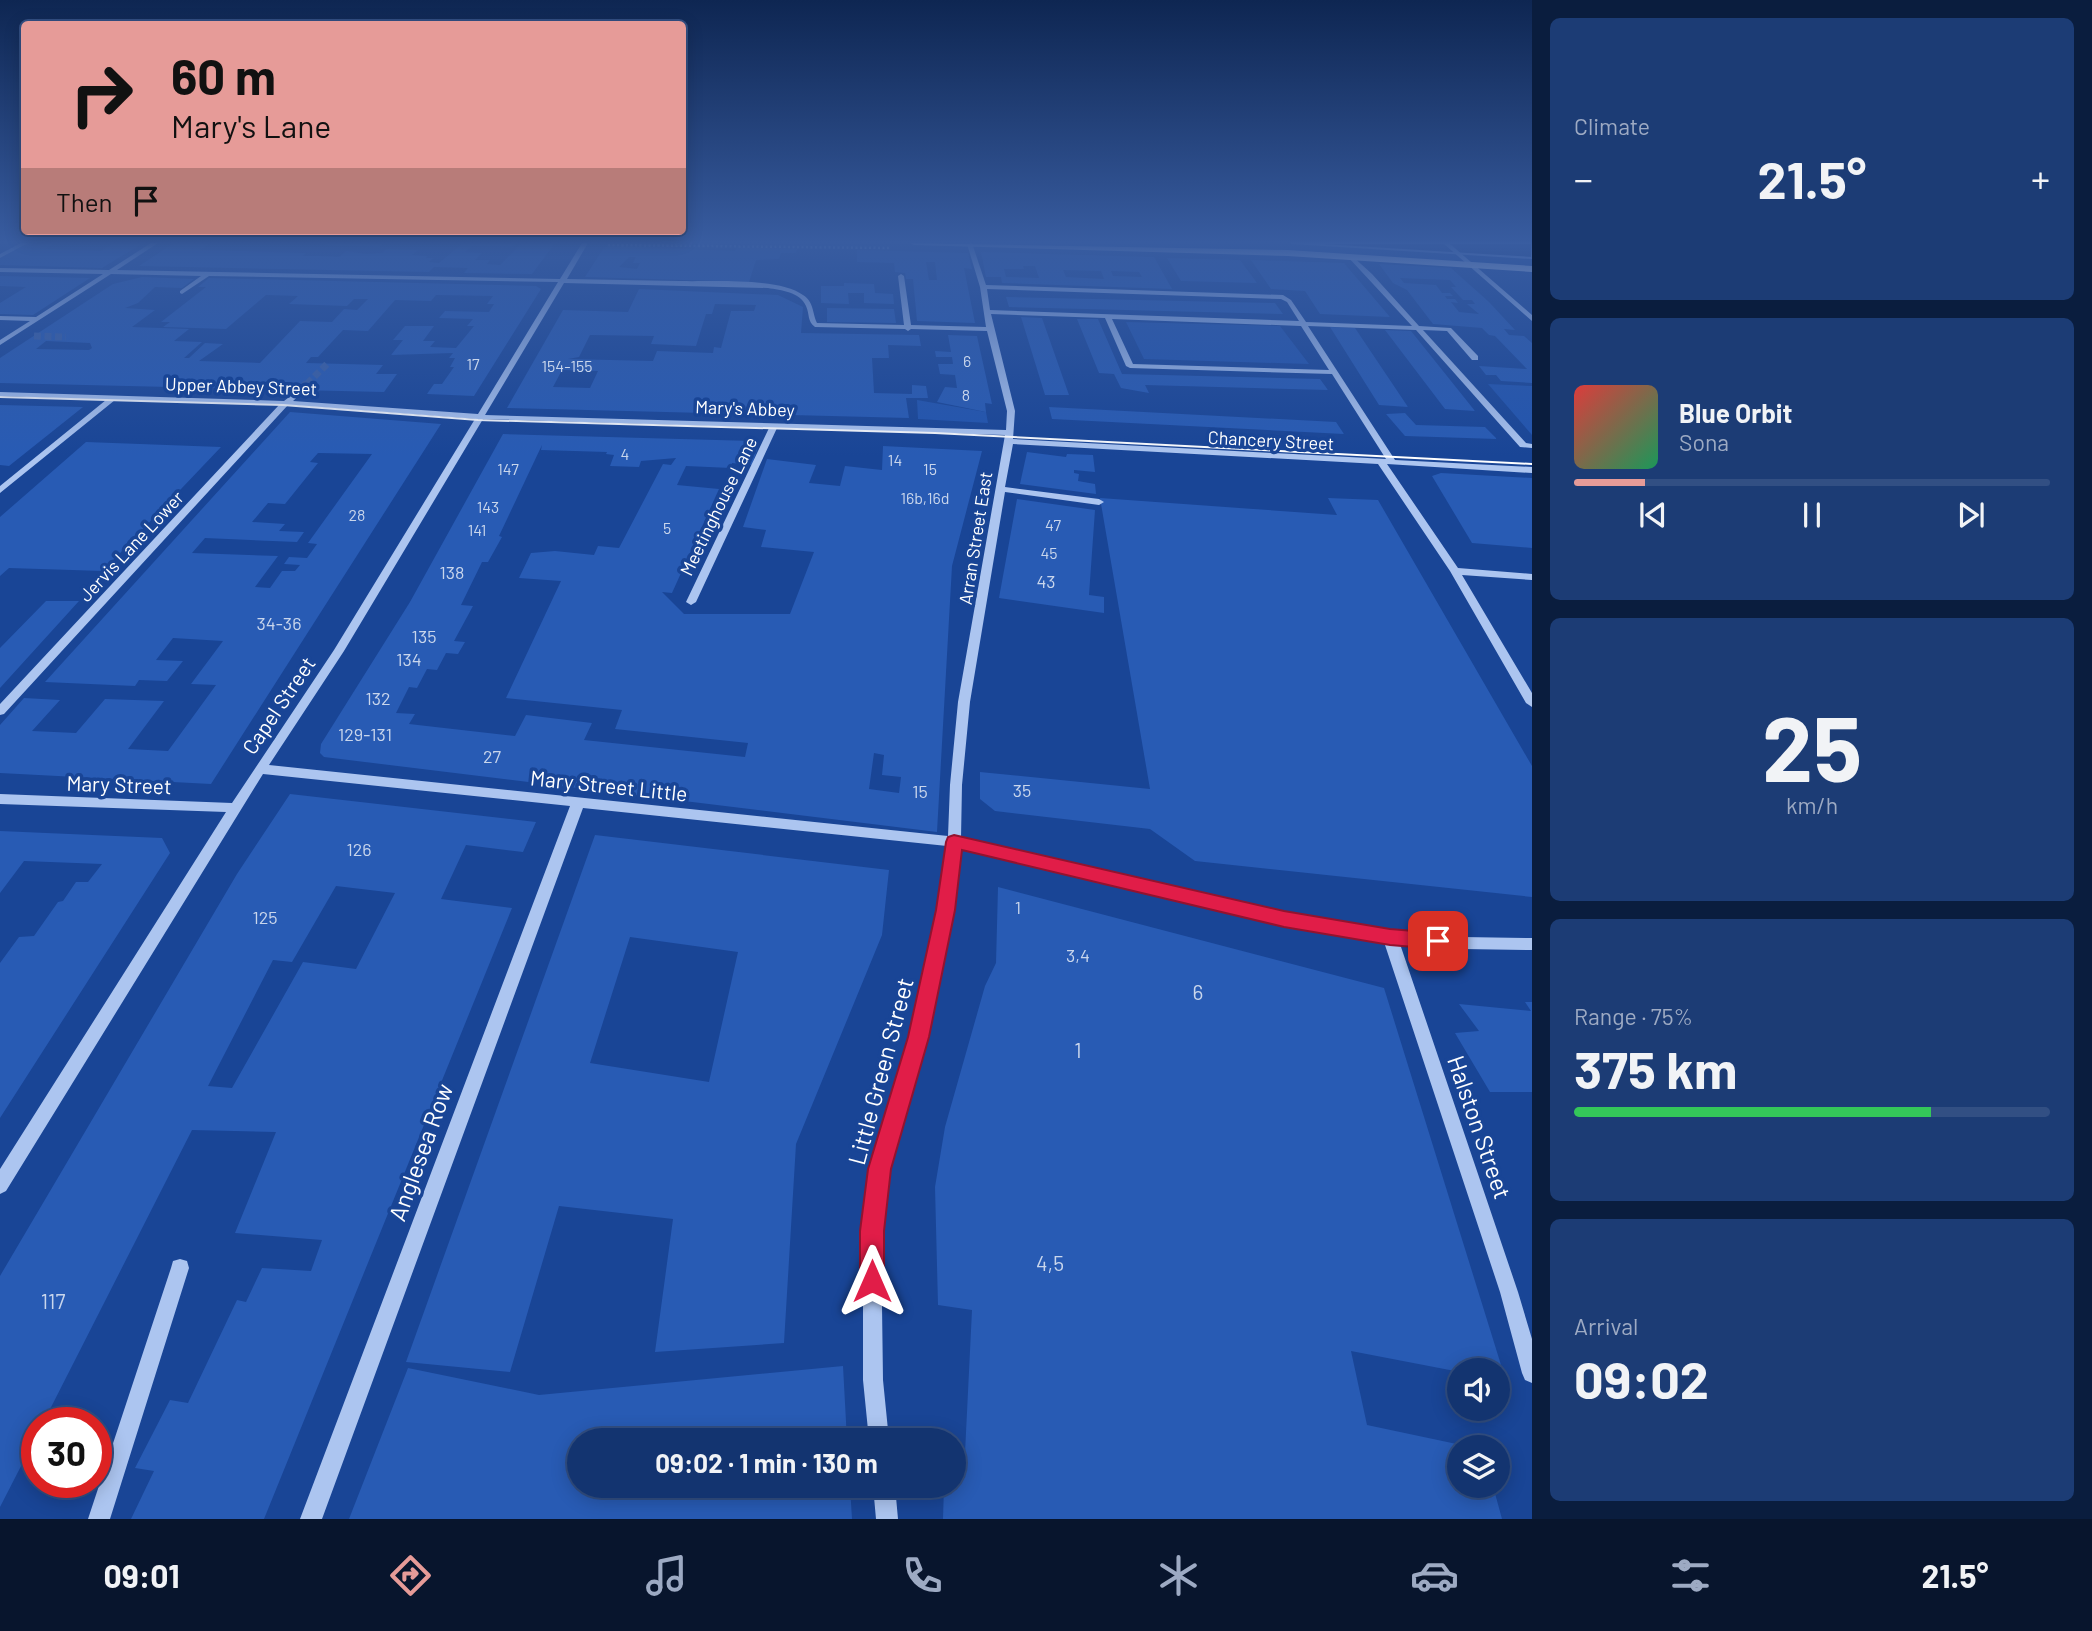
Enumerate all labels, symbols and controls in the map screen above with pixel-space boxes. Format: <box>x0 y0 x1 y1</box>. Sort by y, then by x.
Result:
text: 60 m <box>171 46 276 105</box>
icon: right <box>56 49 147 140</box>
text: Mary's Lane <box>171 106 331 144</box>
text: Climate <box>1574 112 1650 140</box>
text: 21.5° <box>1758 147 1866 209</box>
text: − <box>1574 155 1593 201</box>
text: + <box>2031 155 2050 201</box>
icon: arrive <box>127 182 165 220</box>
text: Then <box>56 186 113 217</box>
house number: 6 <box>963 351 971 370</box>
house number: 17 <box>466 354 480 373</box>
house number: 154-155 <box>542 356 593 375</box>
street label: Upper Abbey Street <box>165 372 317 400</box>
house number: 8 <box>962 385 970 404</box>
street label: Mary's Abbey <box>695 395 795 421</box>
text: Blue Orbit <box>1679 397 1792 428</box>
street label: Chancery Street <box>1207 426 1335 454</box>
text: Sona <box>1679 428 1729 456</box>
street label: Meetinghouse Lane <box>675 433 761 579</box>
house number: 4 <box>621 444 629 463</box>
house number: 14 <box>888 450 902 469</box>
house number: 147 <box>497 459 519 478</box>
house number: 15 <box>923 459 937 478</box>
street label: Arran Street East <box>954 470 996 606</box>
street label: Jervis Lane Lower <box>74 486 188 606</box>
house number: 16b,16d <box>900 488 950 507</box>
icon: previous <box>1634 496 1672 534</box>
icon: pause <box>1793 496 1831 534</box>
icon: next <box>1952 496 1990 534</box>
house number: 143 <box>477 497 499 516</box>
house number: 28 <box>349 505 365 524</box>
house number: 47 <box>1045 515 1061 534</box>
house number: 5 <box>663 518 671 537</box>
house number: 141 <box>468 520 486 539</box>
house number: 45 <box>1040 543 1058 562</box>
house number: 138 <box>440 561 464 583</box>
house number: 43 <box>1036 570 1056 592</box>
house number: 34-36 <box>257 612 301 634</box>
house number: 135 <box>412 625 436 647</box>
house number: 134 <box>396 648 422 670</box>
street label: Capel Street <box>236 651 320 759</box>
house number: 132 <box>365 687 391 709</box>
text: 25 <box>1762 691 1862 800</box>
house number: 129-131 <box>338 723 392 745</box>
house number: 27 <box>483 745 502 767</box>
street label: Mary Street Little <box>529 764 689 806</box>
street label: Mary Street <box>66 770 172 798</box>
house number: 35 <box>1013 779 1031 801</box>
house number: 15 <box>912 780 928 802</box>
text: km/h <box>1786 791 1838 819</box>
house number: 126 <box>346 838 372 860</box>
house number: 1 <box>1015 896 1021 918</box>
house number: 125 <box>252 906 278 928</box>
pin <box>1408 911 1468 971</box>
icon: arrive <box>1419 922 1457 960</box>
house number: 3,4 <box>1066 944 1090 966</box>
street label: Little Green Street <box>841 974 919 1168</box>
house number: 6 <box>1193 979 1203 1004</box>
text: Range · 75% <box>1574 1002 1693 1030</box>
house number: 1 <box>1074 1037 1082 1062</box>
text: 375 km <box>1574 1037 1737 1099</box>
street label: Halston Street <box>1442 1051 1518 1203</box>
street label: Anglesea Row <box>382 1079 458 1225</box>
position arrow <box>835 1244 909 1318</box>
house number: 4,5 <box>1036 1250 1064 1275</box>
house number: 117 <box>41 1288 65 1313</box>
text: Arrival <box>1574 1312 1638 1340</box>
text: 09:02 <box>1574 1347 1709 1409</box>
map controls <box>1447 1358 1510 1498</box>
button: sound <box>1447 1358 1510 1421</box>
speed limit sign: 30 <box>21 1407 112 1498</box>
button: layers <box>1447 1435 1510 1498</box>
text: 09:02 · 1 min · 130 m <box>655 1447 878 1478</box>
icon: directions <box>386 1551 435 1600</box>
icon: music <box>642 1551 691 1600</box>
icon: phone <box>898 1551 947 1600</box>
icon: climate <box>1154 1551 1203 1600</box>
icon: car <box>1410 1551 1459 1600</box>
icon: filters <box>1666 1551 1715 1600</box>
text: 09:01 <box>103 1556 180 1594</box>
text: 21.5° <box>1922 1556 1989 1594</box>

